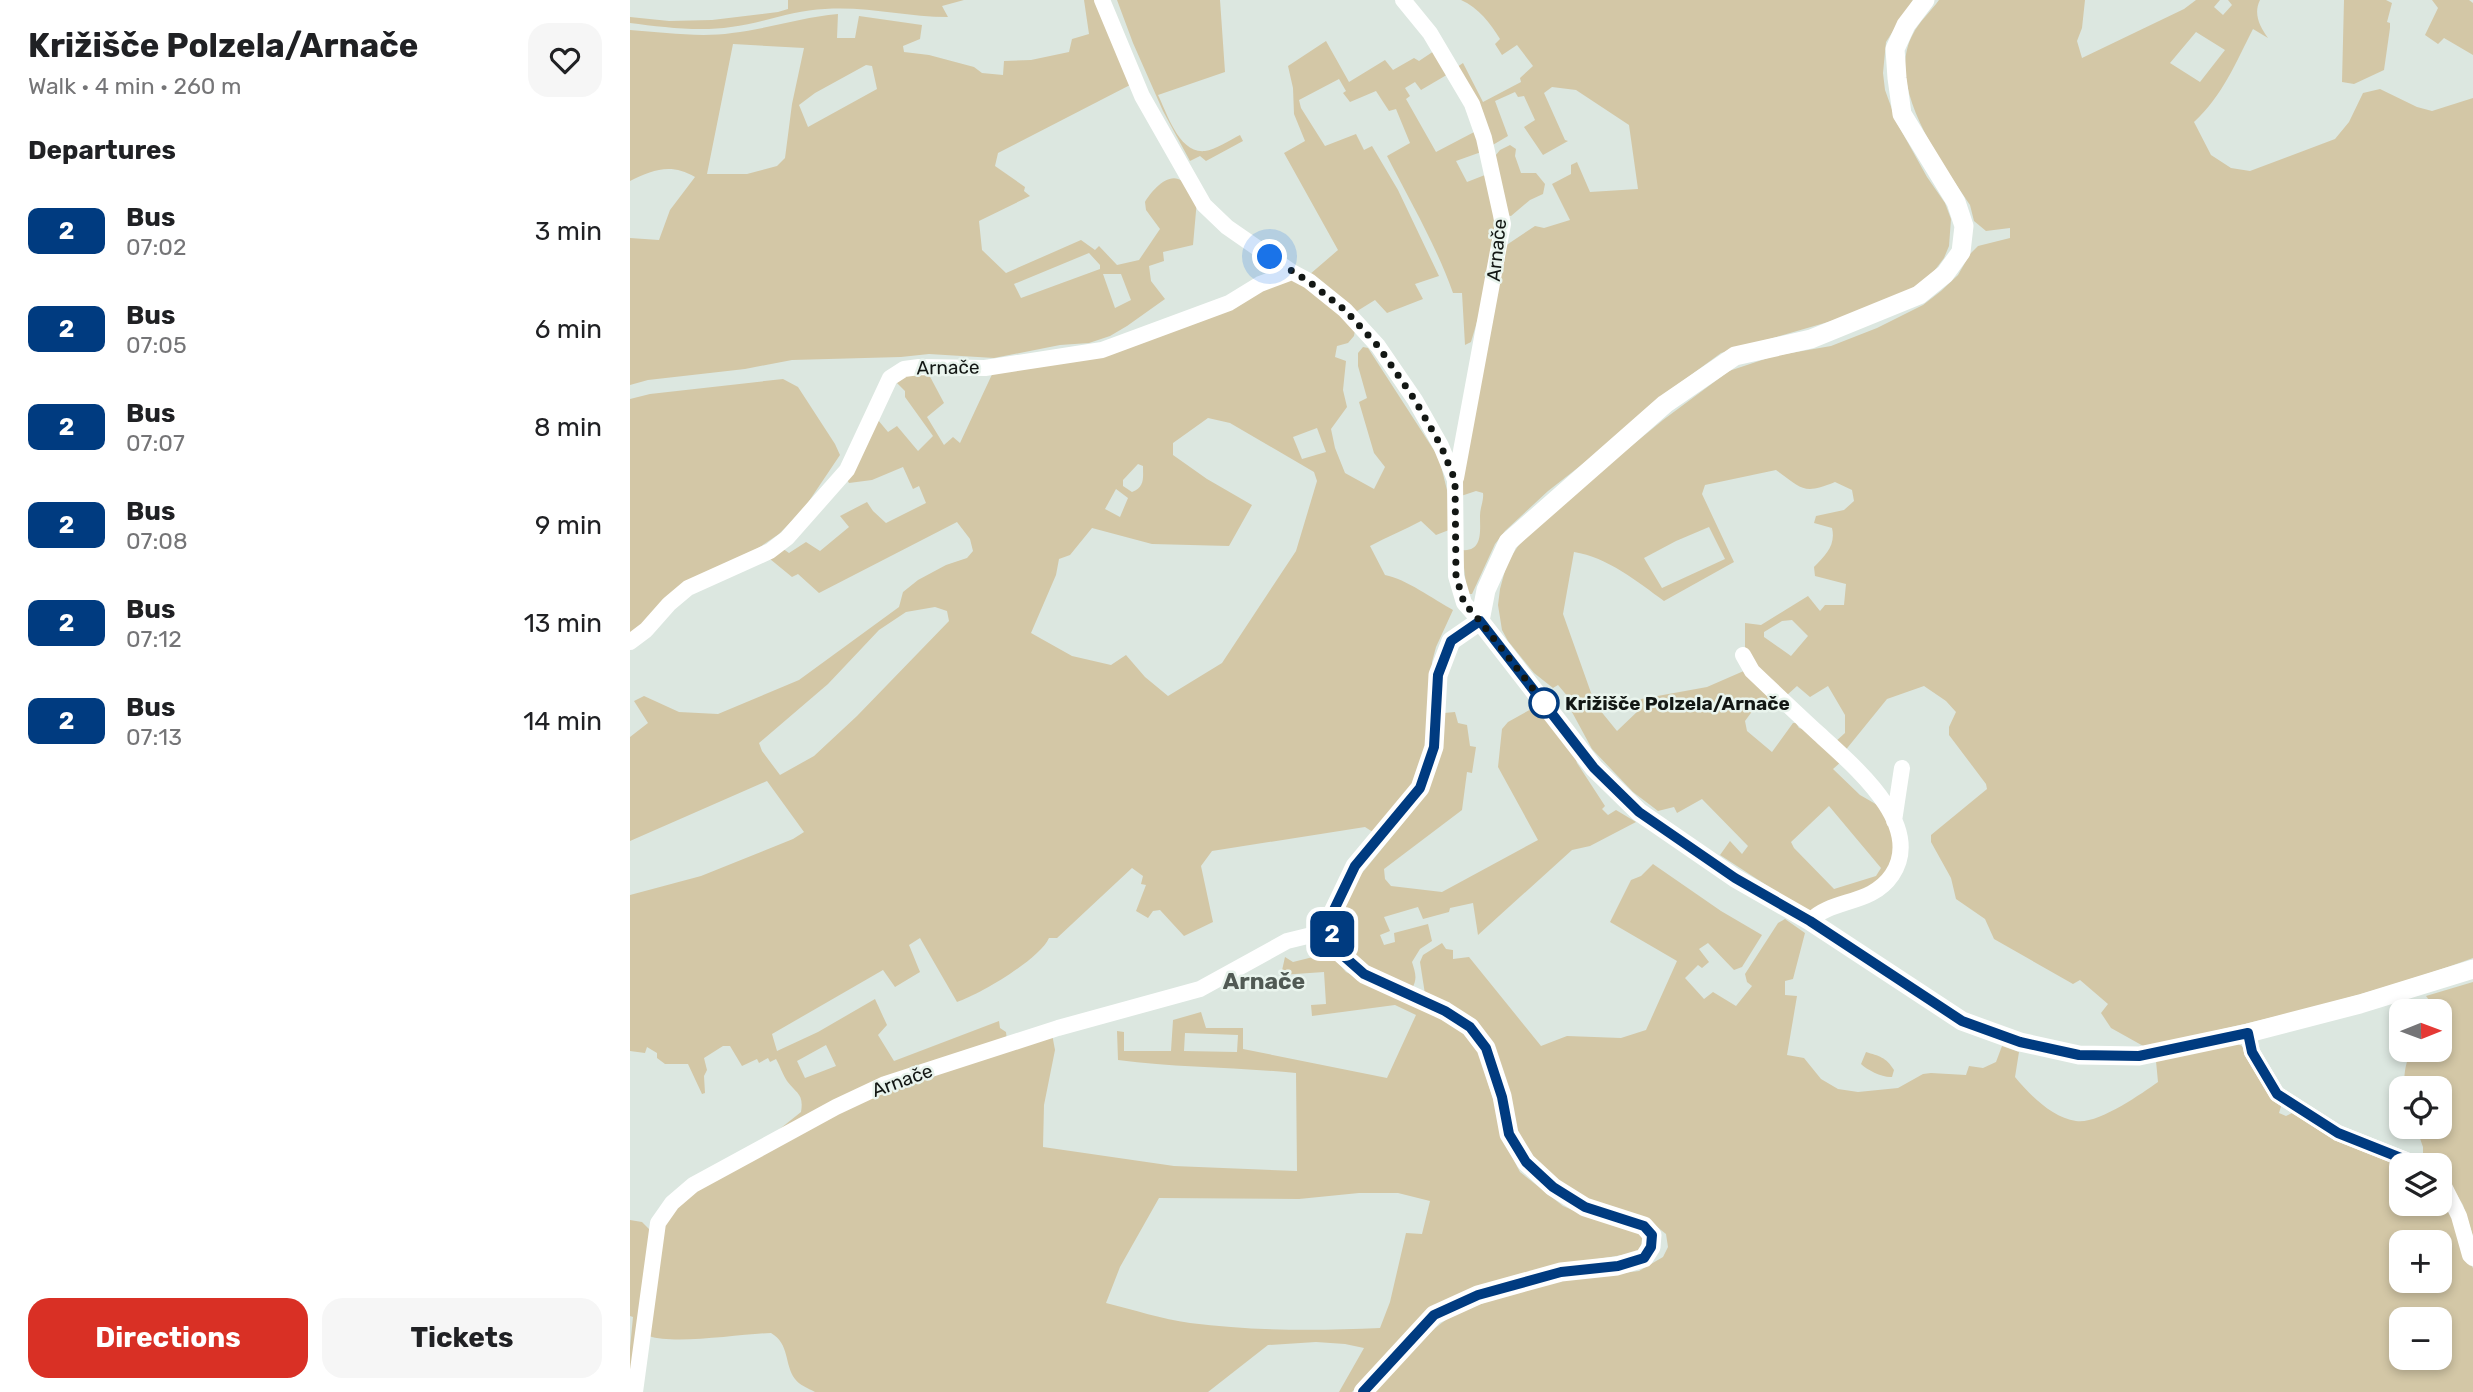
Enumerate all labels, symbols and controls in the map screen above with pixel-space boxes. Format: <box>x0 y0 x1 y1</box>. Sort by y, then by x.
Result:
button: heart <box>528 23 602 97</box>
text: Križišče Polzela/Arnače <box>28 26 418 65</box>
text: Walk · 4 min · 260 m <box>28 72 242 100</box>
text: Departures <box>28 135 176 166</box>
text: Bus <box>126 202 175 233</box>
text: 3 min <box>535 216 602 247</box>
text: 2 <box>59 217 74 245</box>
street label: Arnače <box>1482 217 1511 283</box>
text: 07:02 <box>126 233 186 261</box>
your location <box>1252 239 1287 274</box>
text: Bus <box>126 300 175 331</box>
text: 6 min <box>535 314 602 345</box>
text: 2 <box>59 315 74 343</box>
text: 07:05 <box>126 331 187 359</box>
street label: Arnače <box>916 355 980 380</box>
text: Bus <box>126 398 175 429</box>
text: 8 min <box>534 412 602 443</box>
text: 2 <box>59 413 74 441</box>
text: 07:07 <box>126 429 185 457</box>
text: Bus <box>126 496 175 527</box>
text: 9 min <box>535 510 602 541</box>
text: 2 <box>59 511 74 539</box>
text: 07:08 <box>126 527 188 555</box>
text: Bus <box>126 594 175 625</box>
text: 13 min <box>524 608 602 639</box>
text: 2 <box>59 609 74 637</box>
text: 07:12 <box>126 625 182 653</box>
marker: Križišče Polzela/Arnače <box>1529 688 1559 718</box>
text: Bus <box>126 692 175 723</box>
place label: Križišče Polzela/Arnače <box>1565 692 1790 715</box>
text: 14 min <box>523 706 602 737</box>
text: 2 <box>59 707 74 735</box>
text: 07:13 <box>126 723 182 751</box>
line badge: 2 <box>1309 911 1355 957</box>
text: 2 <box>1324 920 1340 948</box>
district label: Arnače <box>1223 967 1305 995</box>
north arrow <box>2389 999 2452 1062</box>
map controls <box>2389 999 2452 1370</box>
street label: Arnače <box>869 1059 936 1102</box>
button: locate <box>2389 1076 2452 1139</box>
button: layers <box>2389 1153 2452 1216</box>
button: + <box>2389 1230 2452 1293</box>
button: Directions <box>28 1298 308 1378</box>
button: Tickets <box>322 1298 602 1378</box>
button: − <box>2389 1307 2452 1370</box>

